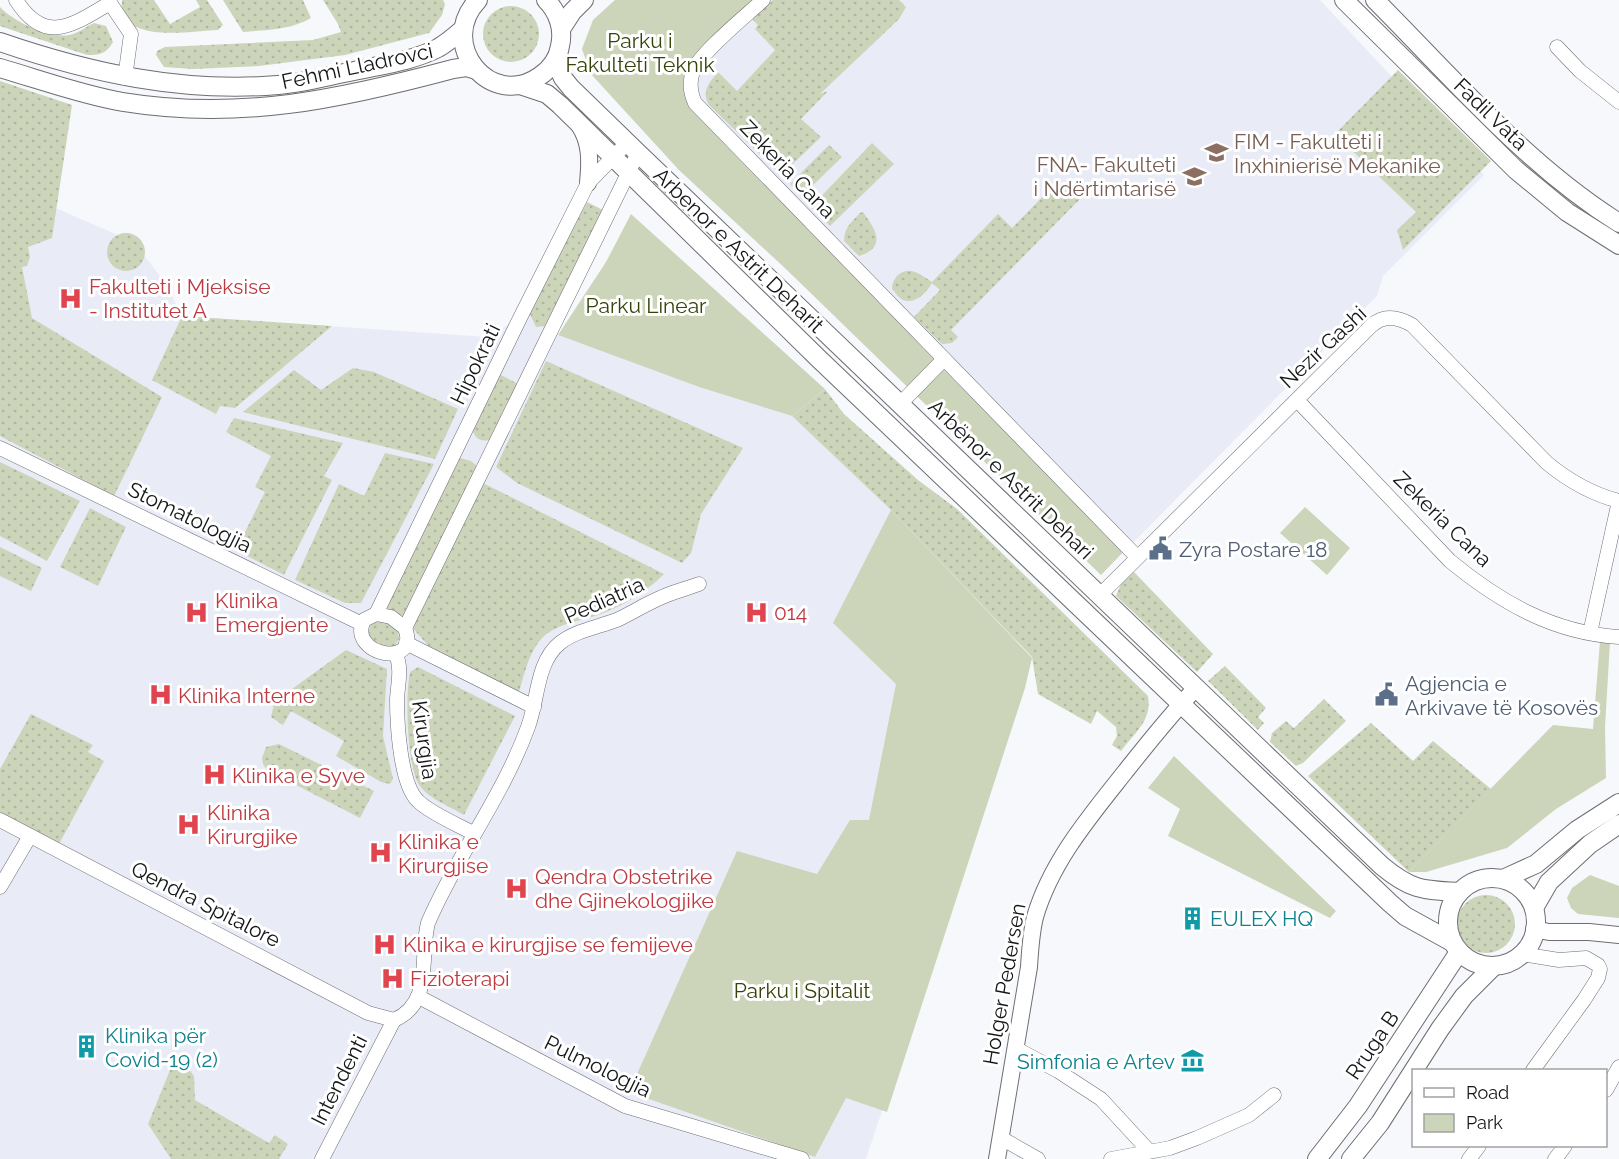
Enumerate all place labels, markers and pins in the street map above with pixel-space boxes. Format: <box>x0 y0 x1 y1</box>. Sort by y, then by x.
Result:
place label: FIM - Fakulteti i Inxhinierisë Mekanike <box>1234 129 1441 178</box>
school or university icon: FIM - Fakulteti i Inxhinierisë Mekanike <box>1203 140 1229 166</box>
place label: FNA- Fakulteti i Ndërtimtarisë <box>1034 152 1176 201</box>
school or university icon: FNA- Fakulteti i Ndërtimtarisë <box>1181 163 1207 189</box>
place label: Fakulteti i Mjeksise - Institutet A <box>89 274 271 323</box>
hospital icon: Fakulteti i Mjeksise - Institutet A <box>58 285 84 311</box>
public building icon: Zyra Postare 18 <box>1148 536 1174 562</box>
place label: Zyra Postare 18 <box>1179 537 1328 562</box>
place label: Klinika Emergjente <box>215 588 328 637</box>
hospital icon: Klinika Emergjente <box>184 599 210 625</box>
hospital icon: 014 <box>743 599 769 625</box>
place label: 014 <box>774 600 807 625</box>
place label: Agjencia e Arkivave të Kosovës <box>1405 671 1598 720</box>
hospital icon: Klinika Interne <box>147 682 173 708</box>
public building icon: Agjencia e Arkivave të Kosovës <box>1374 682 1400 708</box>
place label: Klinika Interne <box>178 683 315 708</box>
hospital icon: Klinika e Syve <box>201 762 227 788</box>
place label: Klinika e Syve <box>232 763 365 788</box>
place label: Klinika Kirurgjike <box>207 800 298 849</box>
hospital icon: Klinika Kirurgjike <box>176 811 202 837</box>
place label: Klinika e Kirurgjise <box>398 829 488 878</box>
hospital icon: Klinika e Kirurgjise <box>367 840 393 866</box>
place label: Qendra Obstetrike dhe Gjinekologjike <box>535 864 714 913</box>
hospital icon: Qendra Obstetrike dhe Gjinekologjike <box>504 875 530 901</box>
building icon: EULEX HQ <box>1179 905 1205 931</box>
place label: EULEX HQ <box>1210 906 1313 931</box>
hospital icon: Klinika e kirurgjise se femijeve <box>372 931 398 957</box>
place label: Klinika e kirurgjise se femijeve <box>403 932 693 957</box>
hospital icon: Fizioterapi <box>379 965 405 991</box>
place label: Fizioterapi <box>410 966 510 991</box>
place label: Klinika për Covid-19 (2) <box>105 1023 218 1072</box>
building icon: Klinika për Covid-19 (2) <box>74 1034 100 1060</box>
museum icon: Simfonia e Artev <box>1180 1048 1206 1074</box>
place label: Simfonia e Artev <box>1017 1049 1175 1074</box>

